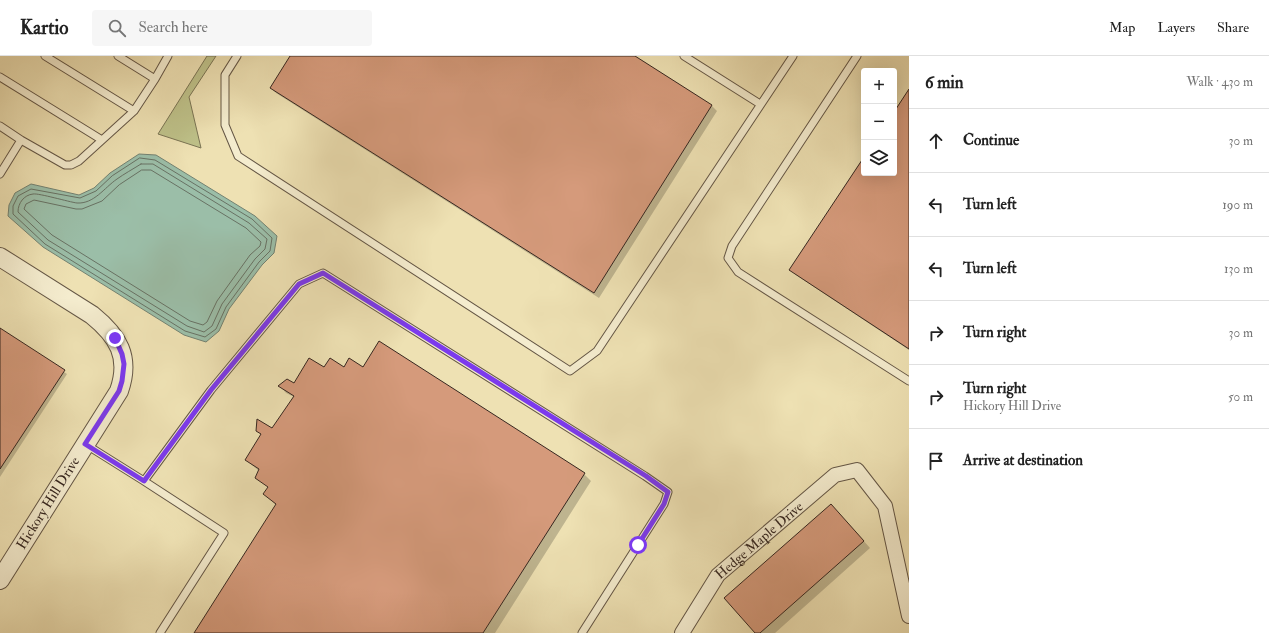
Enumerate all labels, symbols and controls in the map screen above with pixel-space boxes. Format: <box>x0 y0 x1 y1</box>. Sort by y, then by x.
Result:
search box <box>92 10 372 46</box>
text: Kartio <box>20 16 68 40</box>
icon: search <box>106 17 128 39</box>
text: Search here <box>138 18 208 37</box>
text: Map <box>1109 19 1135 36</box>
text: Layers <box>1157 19 1195 36</box>
text: Share <box>1217 19 1249 36</box>
map controls <box>861 68 897 176</box>
button: + <box>861 68 897 104</box>
text: 6 min <box>925 72 964 93</box>
text: Walk · 430 m <box>1187 74 1253 90</box>
button: − <box>861 104 897 140</box>
icon: ahead <box>925 130 947 152</box>
text: Continue <box>963 131 1019 150</box>
text: 30 m <box>1229 133 1253 149</box>
button: layers <box>861 140 897 176</box>
icon: left <box>925 194 947 216</box>
text: Turn left <box>963 195 1017 214</box>
text: 190 m <box>1222 197 1253 213</box>
icon: left <box>925 258 947 280</box>
text: Turn left <box>963 259 1017 278</box>
text: 130 m <box>1224 261 1253 277</box>
icon: right <box>925 322 947 344</box>
text: Turn right <box>963 323 1026 342</box>
text: 30 m <box>1229 325 1253 341</box>
route end <box>106 329 124 347</box>
text: Turn right <box>963 379 1026 398</box>
icon: right <box>925 386 947 408</box>
text: 50 m <box>1228 389 1253 405</box>
text: Hickory Hill Drive <box>963 398 1061 414</box>
icon: arrive <box>925 450 947 472</box>
text: Arrive at destination <box>963 451 1083 470</box>
street label: Hickory Hill Drive <box>13 454 84 553</box>
street label: Hedge Maple Drive <box>711 498 806 582</box>
route start <box>629 536 647 554</box>

